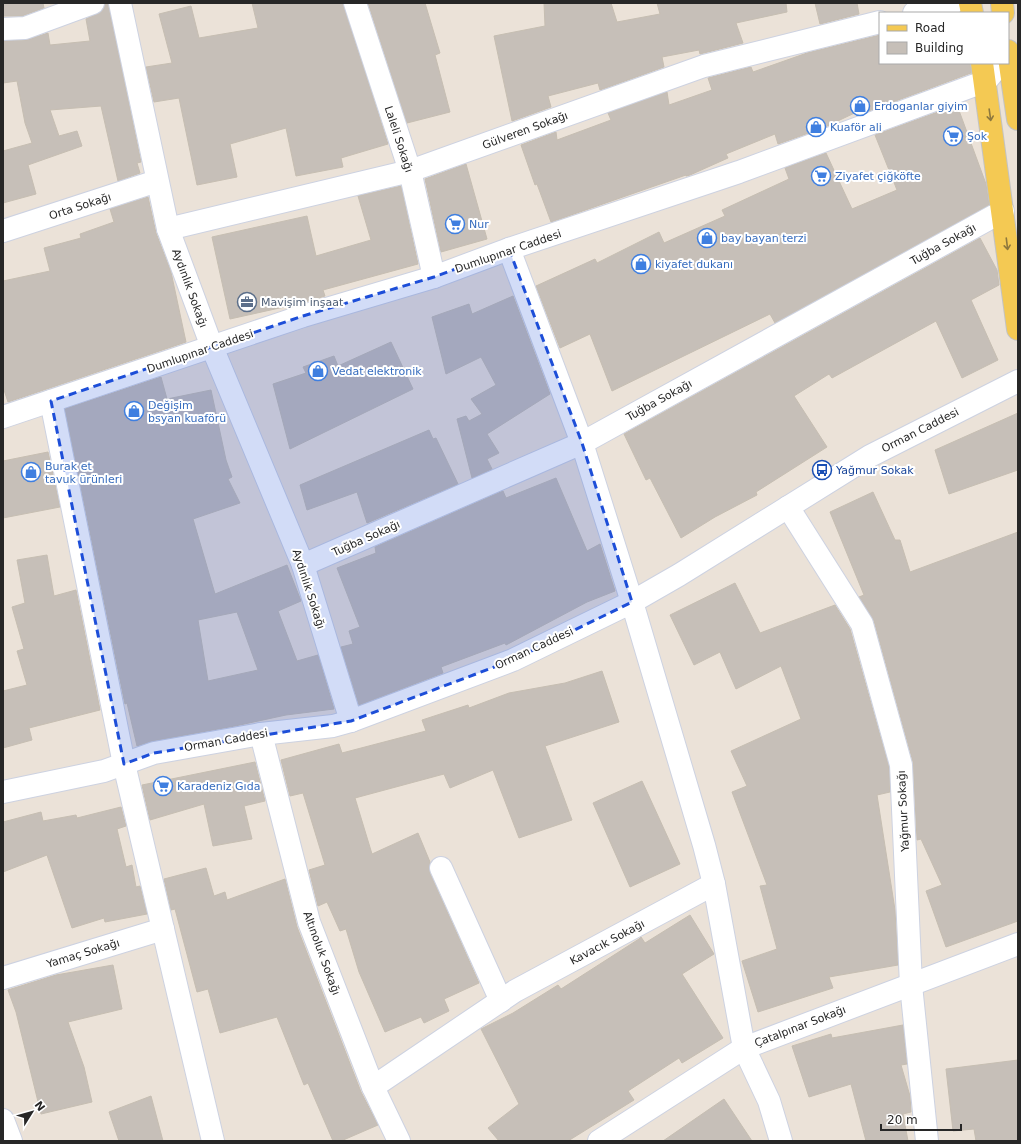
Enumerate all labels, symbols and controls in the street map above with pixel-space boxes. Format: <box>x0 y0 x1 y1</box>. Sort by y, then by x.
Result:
legend <box>879 12 1009 64</box>
text: Road <box>915 21 945 35</box>
text: Building <box>915 41 964 55</box>
shop icon: Erdoganlar giyim <box>849 95 871 117</box>
place label: Erdoganlar giyim <box>874 100 968 113</box>
street label: Laleli Sokağı <box>382 104 415 174</box>
one-way arrow <box>986 108 994 121</box>
street label: Gülveren Sokağı <box>481 109 570 152</box>
shop icon: Kuaför ali <box>805 116 827 138</box>
place label: Kuaför ali <box>830 121 882 134</box>
supermarket icon: Şok <box>942 125 964 147</box>
place label: Şok <box>967 130 988 143</box>
supermarket icon: Ziyafet çiğköfte <box>810 165 832 187</box>
place label: Ziyafet çiğköfte <box>835 170 921 183</box>
street label: Orta Sokağı <box>48 190 113 223</box>
supermarket icon: Nur <box>444 213 466 235</box>
place label: Nur <box>469 218 489 231</box>
street label: Tuğba Sokağı <box>907 221 978 268</box>
street label: Dumlupınar Caddesi <box>453 227 563 276</box>
shop icon: bay bayan terzi <box>696 227 718 249</box>
place label: bay bayan terzi <box>721 232 807 245</box>
one-way arrow <box>1003 237 1011 250</box>
street label: Aydınlık Sokağı <box>169 247 210 329</box>
shop icon: kiyafet dukanı <box>630 253 652 275</box>
place label: kiyafet dukanı <box>655 258 733 271</box>
office icon: Mavişim inşaat <box>236 291 258 313</box>
place label: Mavişim inşaat <box>261 296 344 309</box>
street label: Dumlupınar Caddesi <box>145 327 255 376</box>
shop icon: Vedat elektronik <box>307 360 329 382</box>
place label: Vedat elektronik <box>332 365 422 378</box>
street label: Tuğba Sokağı <box>623 377 694 424</box>
place label: Değişim bsyan kuaförü <box>148 399 226 425</box>
shop icon: Değişim bsyan kuaförü <box>123 400 145 422</box>
street label: Orman Caddesi <box>879 405 961 455</box>
bus stop icon: Yağmur Sokak <box>811 459 833 481</box>
place label: Burak et tavuk ürünleri <box>45 460 122 486</box>
shop icon: Burak et tavuk ürünleri <box>20 461 42 483</box>
place label: Yağmur Sokak <box>835 464 914 477</box>
street label: Tuğba Sokağı <box>329 518 402 560</box>
street label: Aydınlık Sokağı <box>290 548 328 631</box>
street label: Orman Caddesi <box>493 625 575 672</box>
street label: Orman Caddesi <box>183 727 269 754</box>
street label: Yağmur Sokağı <box>895 770 912 853</box>
supermarket icon: Karadeniz Gıda <box>152 775 174 797</box>
place label: Karadeniz Gıda <box>177 780 260 793</box>
street label: Altınoluk Sokağı <box>300 909 343 997</box>
street label: Kavacık Sokağı <box>568 917 647 968</box>
street label: Yamaç Sokağı <box>44 936 121 971</box>
street label: Çatalpınar Sokağı <box>753 1003 848 1050</box>
north arrow <box>12 1092 52 1132</box>
text: N <box>32 1099 48 1114</box>
scale bar <box>881 1106 961 1132</box>
text: 20 m <box>887 1113 918 1127</box>

